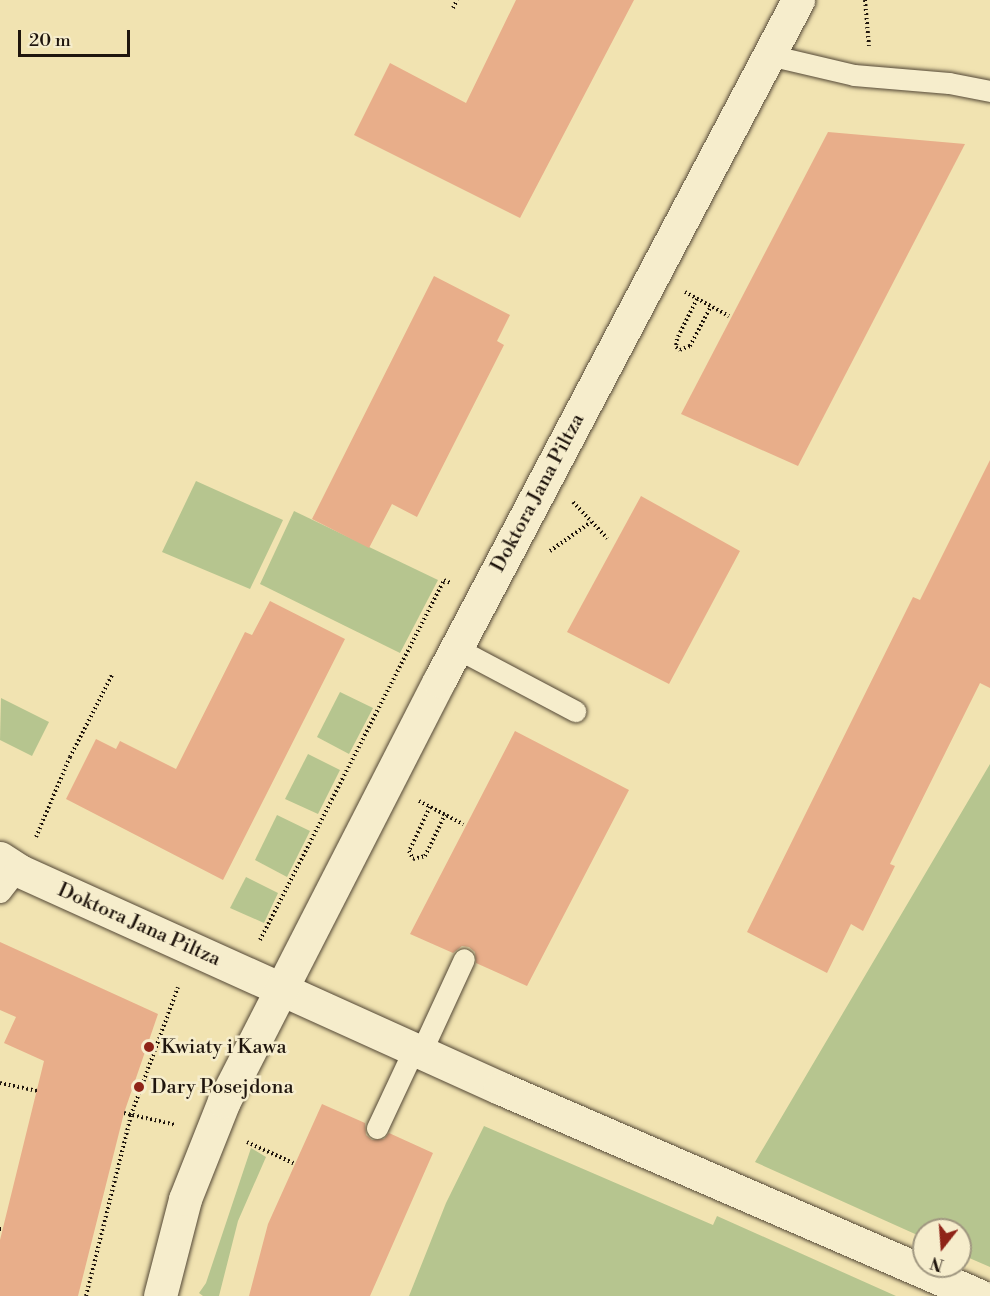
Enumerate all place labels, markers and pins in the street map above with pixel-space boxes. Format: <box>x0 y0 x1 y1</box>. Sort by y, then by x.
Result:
place label: Kwiaty i Kawa <box>161 1035 287 1059</box>
marker: Kwiaty i Kawa <box>142 1040 156 1054</box>
place label: Dary Posejdona <box>151 1075 294 1099</box>
marker: Dary Posejdona <box>132 1080 146 1094</box>

